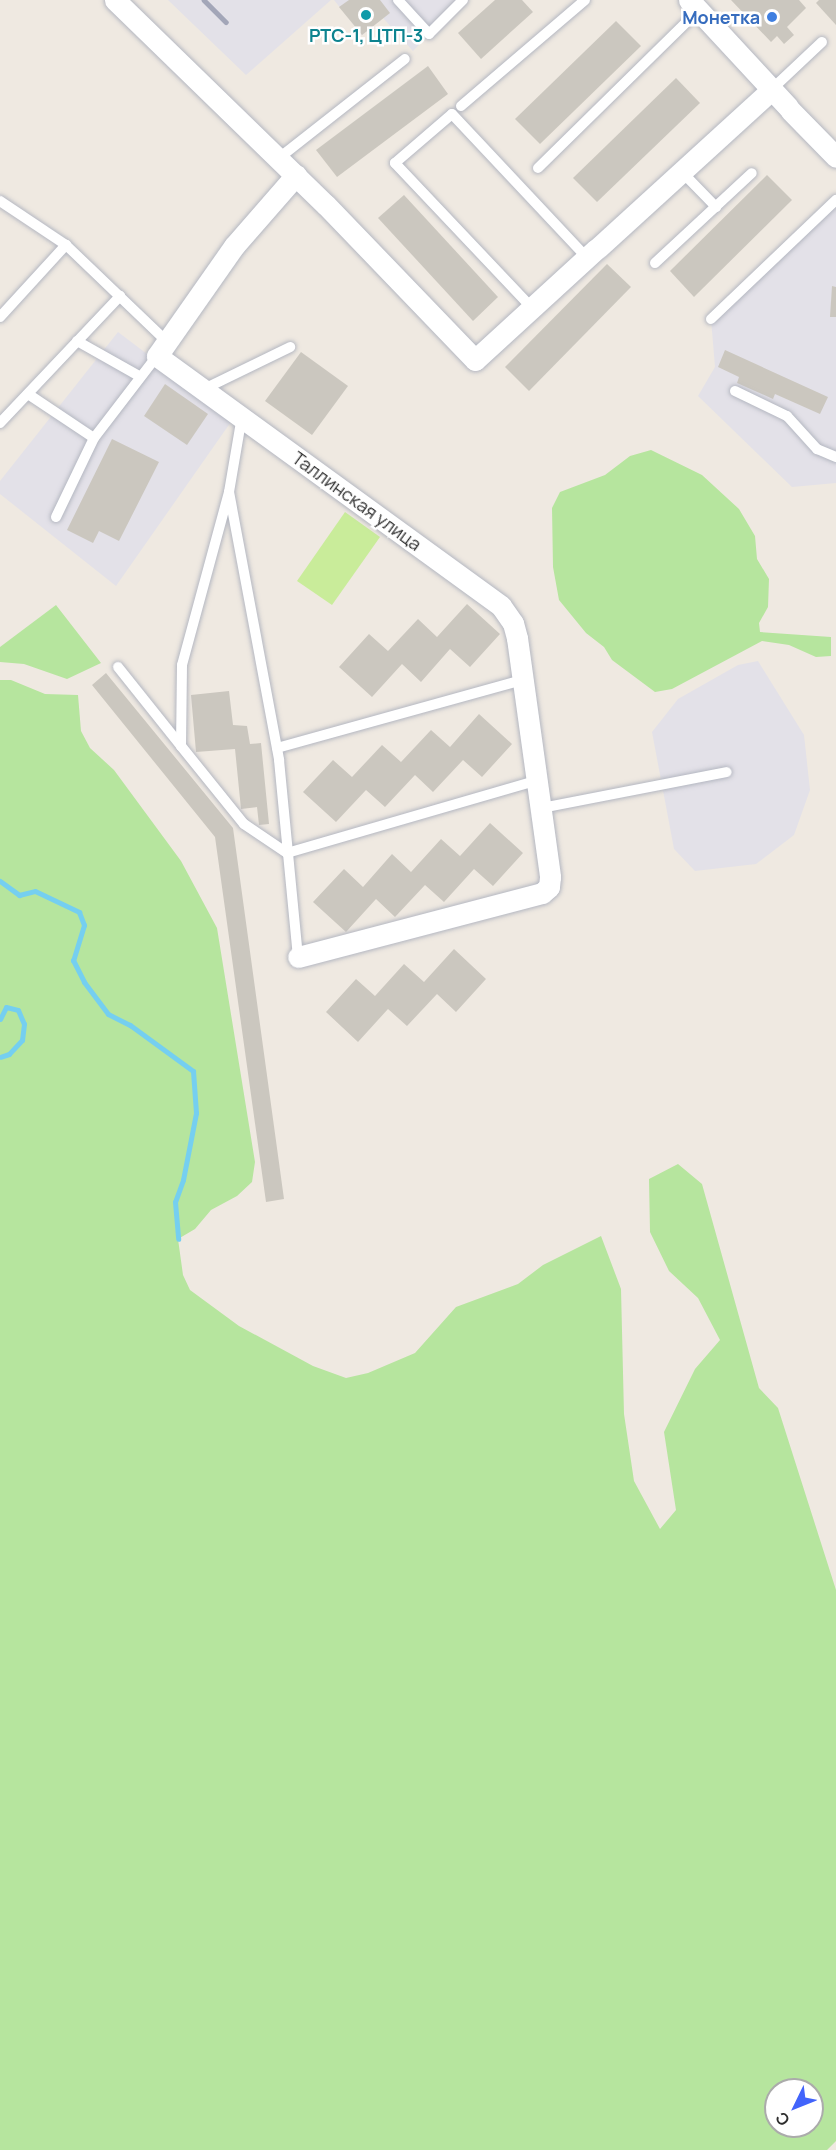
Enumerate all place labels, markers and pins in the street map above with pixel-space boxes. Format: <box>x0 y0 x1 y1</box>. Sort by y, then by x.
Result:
place label: Монетка <box>682 6 760 28</box>
marker: РТС-1, ЦТП-3 <box>359 8 373 22</box>
marker: Монетка <box>765 10 779 24</box>
place label: РТС-1, ЦТП-3 <box>309 24 423 46</box>

